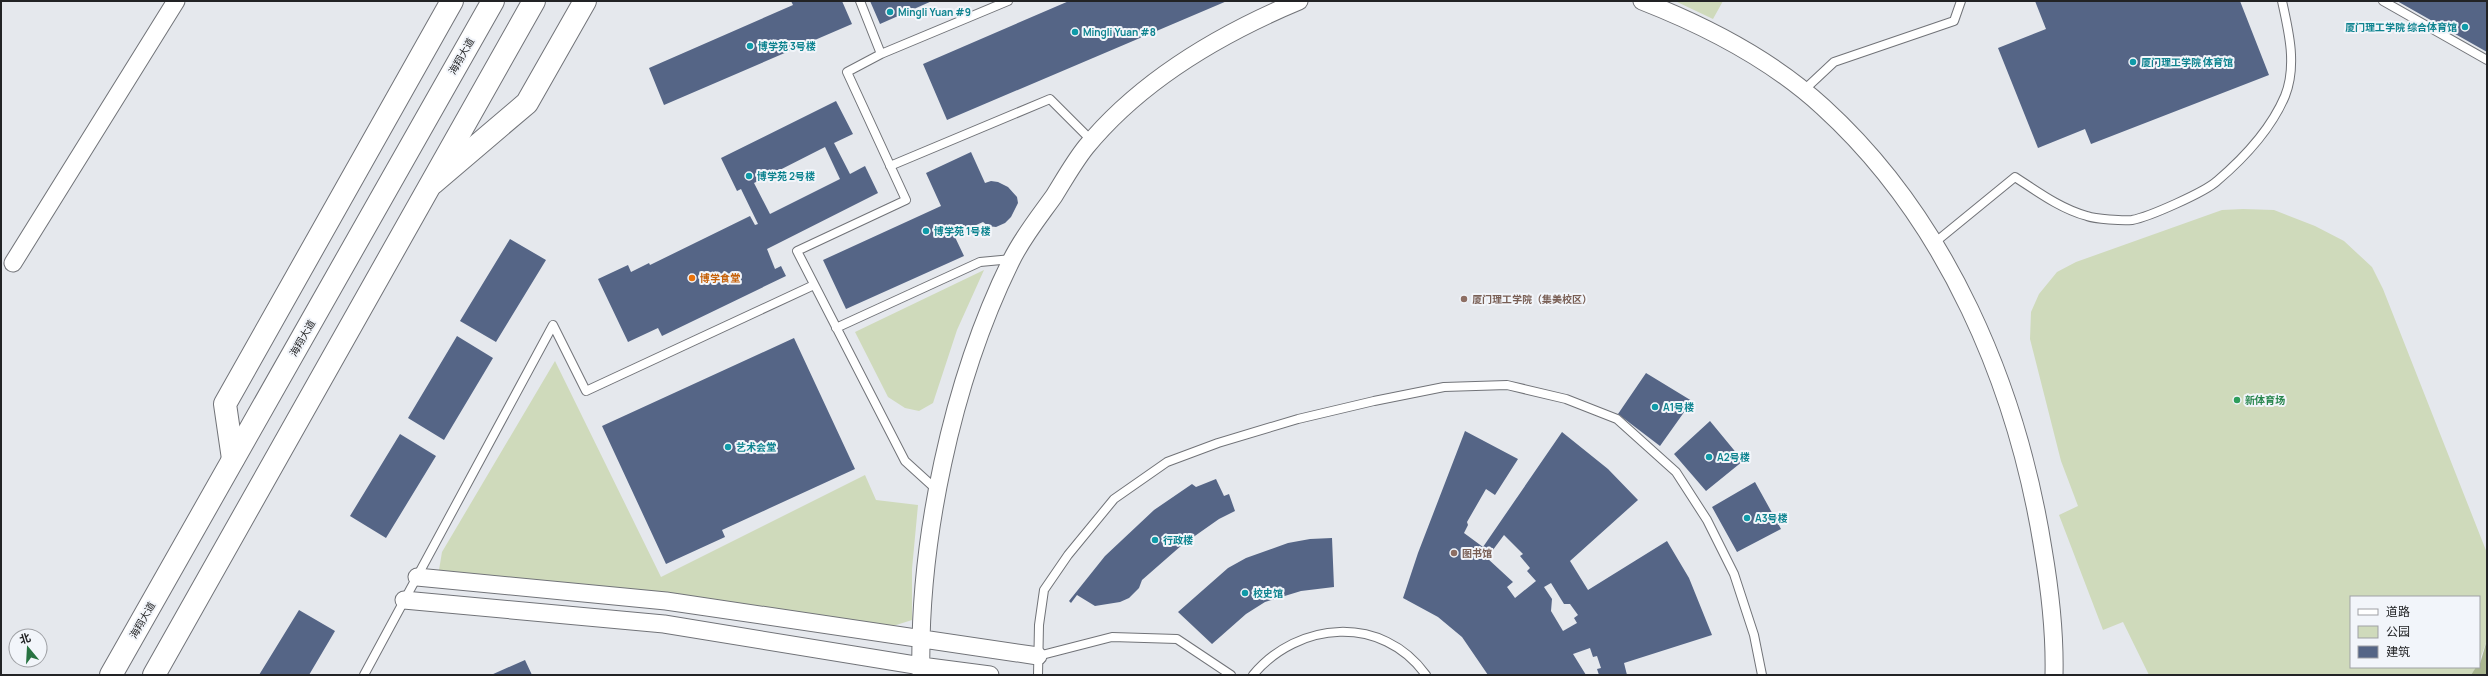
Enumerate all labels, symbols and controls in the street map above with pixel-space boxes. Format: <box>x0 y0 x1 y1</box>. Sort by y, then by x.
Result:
place label: Mingli Yuan #9 <box>898 5 971 19</box>
marker: Mingli Yuan #9 <box>885 7 895 17</box>
place label: 厦门理工学院 综合体育馆 <box>2345 20 2457 34</box>
marker: 厦门理工学院 综合体育馆 <box>2460 22 2470 32</box>
place label: Mingli Yuan #8 <box>1083 25 1156 39</box>
marker: Mingli Yuan #8 <box>1070 27 1080 37</box>
street label: 海翔大道 <box>445 35 477 77</box>
place label: 博学苑 3号楼 <box>758 39 816 53</box>
marker: 博学苑 3号楼 <box>745 41 755 51</box>
place label: 厦门理工学院 体育馆 <box>2141 55 2233 69</box>
marker: 厦门理工学院 体育馆 <box>2128 57 2138 67</box>
place label: 博学苑 2号楼 <box>757 169 815 183</box>
marker: 博学苑 2号楼 <box>744 171 754 181</box>
place label: 博学苑 1号楼 <box>934 224 990 238</box>
marker: 博学苑 1号楼 <box>921 226 931 236</box>
place label: 博学食堂 <box>700 271 740 285</box>
marker: 博学食堂 <box>687 273 697 283</box>
place label: 厦门理工学院（集美校区） <box>1472 292 1592 306</box>
marker: 厦门理工学院（集美校区） <box>1459 294 1469 304</box>
street label: 海翔大道 <box>286 317 318 359</box>
place label: 新体育场 <box>2245 393 2285 407</box>
marker: 新体育场 <box>2232 395 2242 405</box>
place label: A1号楼 <box>1663 400 1694 414</box>
marker: A1号楼 <box>1650 402 1660 412</box>
place label: 艺术会堂 <box>736 440 776 454</box>
marker: 艺术会堂 <box>723 442 733 452</box>
place label: A2号楼 <box>1717 450 1750 464</box>
marker: A2号楼 <box>1704 452 1714 462</box>
place label: A3号楼 <box>1755 511 1788 525</box>
marker: A3号楼 <box>1742 513 1752 523</box>
place label: 行政楼 <box>1163 533 1193 547</box>
marker: 行政楼 <box>1150 535 1160 545</box>
place label: 图书馆 <box>1462 546 1492 560</box>
marker: 图书馆 <box>1449 548 1459 558</box>
place label: 校史馆 <box>1253 586 1283 600</box>
marker: 校史馆 <box>1240 588 1250 598</box>
legend <box>2350 596 2480 668</box>
street label: 海翔大道 <box>126 599 158 641</box>
text: 道路 <box>2386 603 2410 620</box>
text: 公园 <box>2386 623 2410 640</box>
north arrow <box>8 628 48 668</box>
text: 北 <box>17 629 32 647</box>
text: 建筑 <box>2386 643 2410 660</box>

